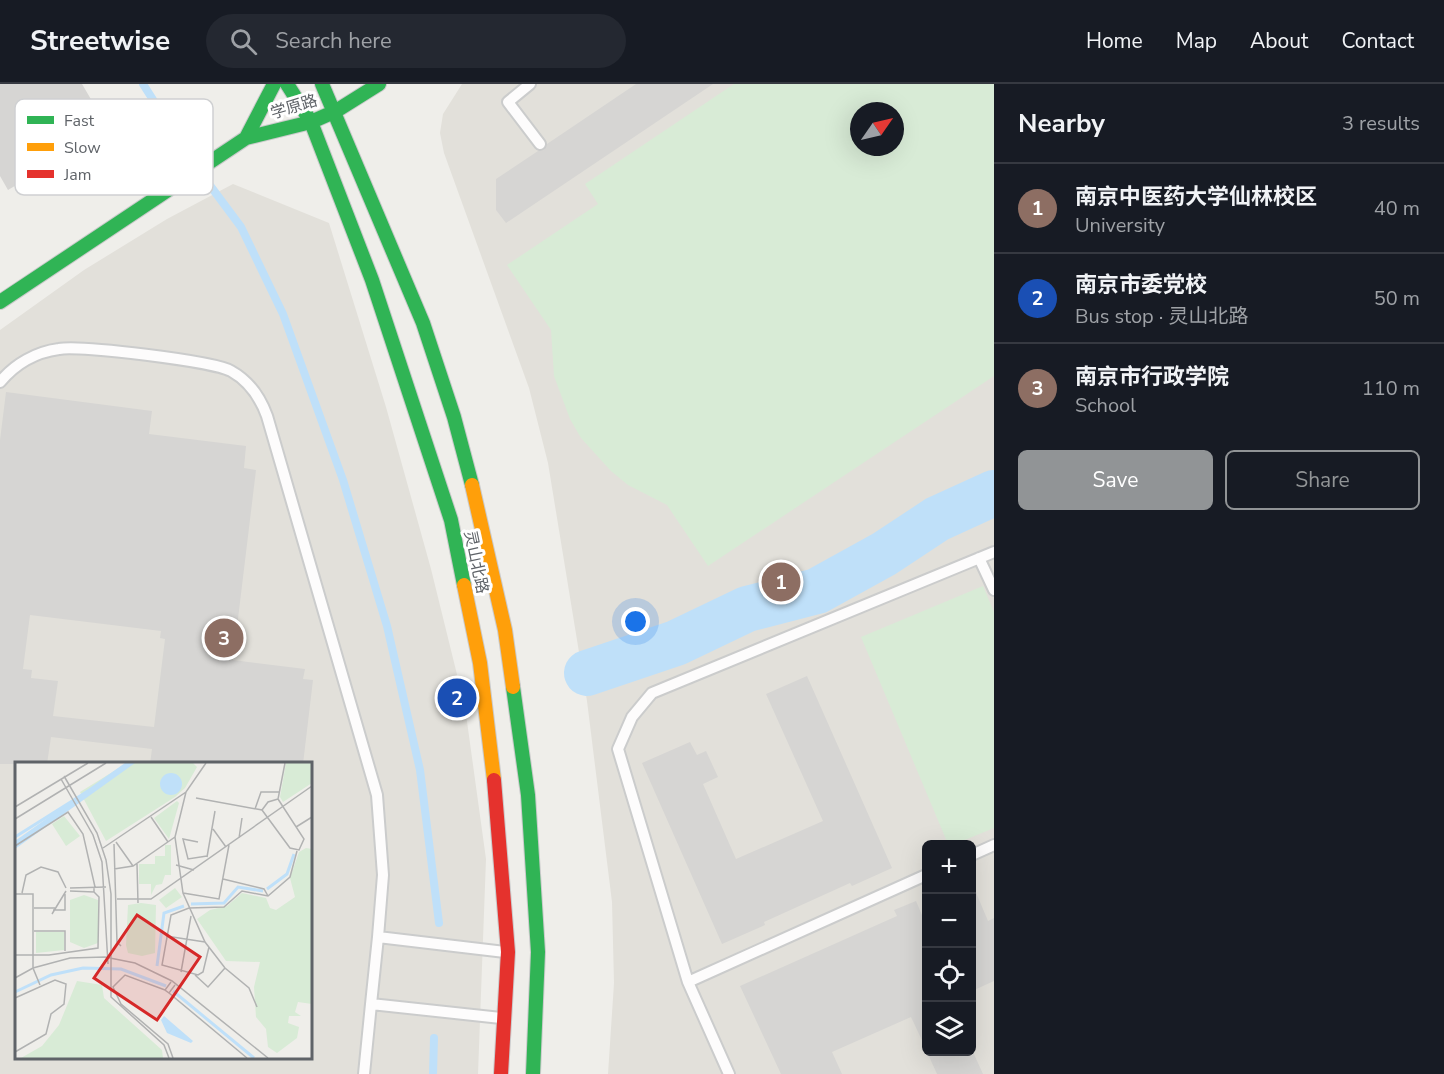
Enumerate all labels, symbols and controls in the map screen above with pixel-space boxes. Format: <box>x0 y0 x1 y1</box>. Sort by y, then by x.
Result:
search box <box>206 14 626 68</box>
text: Streetwise <box>30 22 170 60</box>
icon: search <box>227 25 260 58</box>
text: Search here <box>275 26 392 56</box>
text: Home <box>1086 27 1143 55</box>
text: Map <box>1176 27 1217 55</box>
text: About <box>1250 27 1308 55</box>
text: Contact <box>1341 27 1414 55</box>
street label: 学原路 <box>268 89 320 125</box>
legend <box>15 99 213 195</box>
north arrow <box>850 102 904 156</box>
text: Nearby <box>1018 106 1105 141</box>
text: Fast <box>64 110 95 132</box>
text: 3 results <box>1342 110 1420 137</box>
text: Slow <box>64 137 101 159</box>
text: Jam <box>63 164 91 186</box>
text: 南京中医药大学仙林校区 <box>1075 182 1317 212</box>
text: 1 <box>1032 195 1044 222</box>
text: 40 m <box>1374 195 1420 222</box>
text: University <box>1075 212 1165 239</box>
text: 南京市委党校 <box>1075 270 1207 300</box>
text: 2 <box>1032 285 1044 312</box>
text: 50 m <box>1374 285 1420 312</box>
text: Bus stop · 灵山北路 <box>1075 303 1249 330</box>
text: 南京市行政学院 <box>1075 362 1229 392</box>
text: 3 <box>1032 375 1044 402</box>
text: 110 m <box>1362 375 1420 402</box>
text: School <box>1075 392 1136 419</box>
button: Save <box>1018 450 1213 510</box>
button: Share <box>1225 450 1420 510</box>
street label: 灵山北路 <box>459 528 493 596</box>
pin: 1 <box>762 560 800 604</box>
your location <box>621 607 650 636</box>
pin: 3 <box>204 616 244 660</box>
pin: 2 <box>438 676 476 720</box>
inset map <box>15 762 312 1059</box>
map controls <box>922 840 976 1056</box>
button: + <box>922 840 976 894</box>
button: − <box>922 894 976 948</box>
button: locate <box>922 948 976 1002</box>
button: layers <box>922 1002 976 1056</box>

